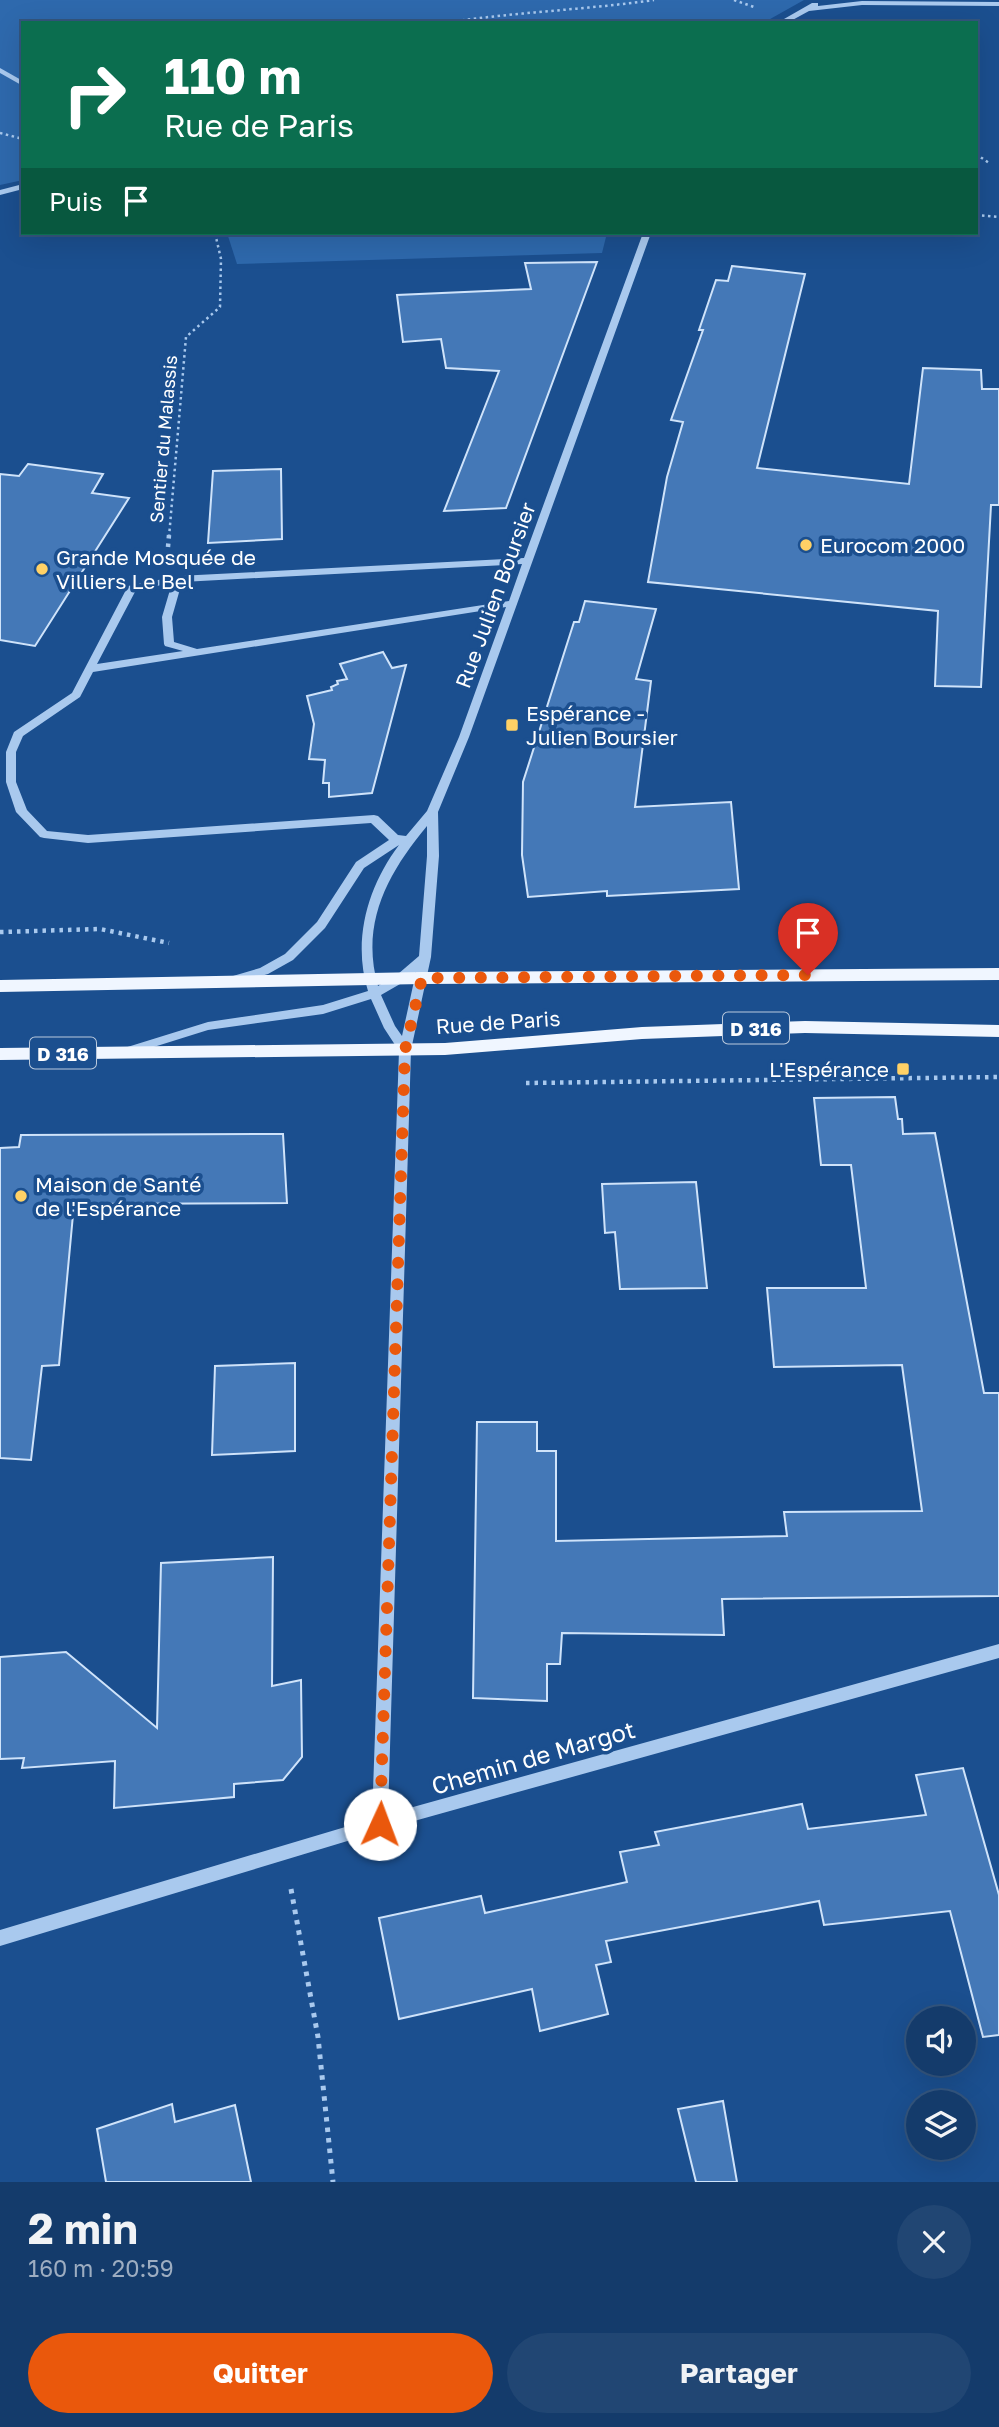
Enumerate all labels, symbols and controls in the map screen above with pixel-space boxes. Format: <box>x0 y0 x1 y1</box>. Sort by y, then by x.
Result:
text: 110 m <box>164 46 301 105</box>
icon: right <box>49 49 140 140</box>
text: Rue de Paris <box>164 106 354 144</box>
icon: arrive <box>117 182 155 220</box>
text: Puis <box>49 186 103 217</box>
street label: Sentier du Malassis <box>145 354 181 524</box>
street label: Rue Julien Boursier <box>449 499 541 691</box>
place label: Eurocom 2000 <box>820 532 965 558</box>
marker: Eurocom 2000 <box>798 537 814 553</box>
place label: Grande Mosquée de Villiers Le Bel <box>56 544 256 594</box>
marker: Grande Mosquée de Villiers Le Bel <box>34 561 50 577</box>
place label: Espérance - Julien Boursier <box>526 700 678 750</box>
marker: Espérance - Julien Boursier <box>504 717 520 733</box>
pin <box>778 903 838 975</box>
icon: arrive <box>789 914 827 952</box>
street label: Rue de Paris <box>435 1005 561 1039</box>
road number: D 316 <box>723 1012 789 1044</box>
road number: D 316 <box>30 1037 96 1068</box>
place label: L'Espérance <box>769 1056 889 1082</box>
marker: L'Espérance <box>895 1061 911 1077</box>
place label: Maison de Santé de l'Espérance <box>35 1171 201 1221</box>
marker: Maison de Santé de l'Espérance <box>13 1188 29 1204</box>
street label: Chemin de Margot <box>428 1714 638 1800</box>
position arrow <box>343 1787 417 1861</box>
map controls <box>906 2006 976 2160</box>
button: sound <box>906 2006 976 2076</box>
button: layers <box>906 2090 976 2160</box>
text: 2 min <box>28 2203 138 2253</box>
button: close <box>897 2205 971 2279</box>
text: 160 m · 20:59 <box>28 2254 174 2282</box>
button: Quitter <box>28 2333 493 2413</box>
button: Partager <box>507 2333 971 2413</box>

